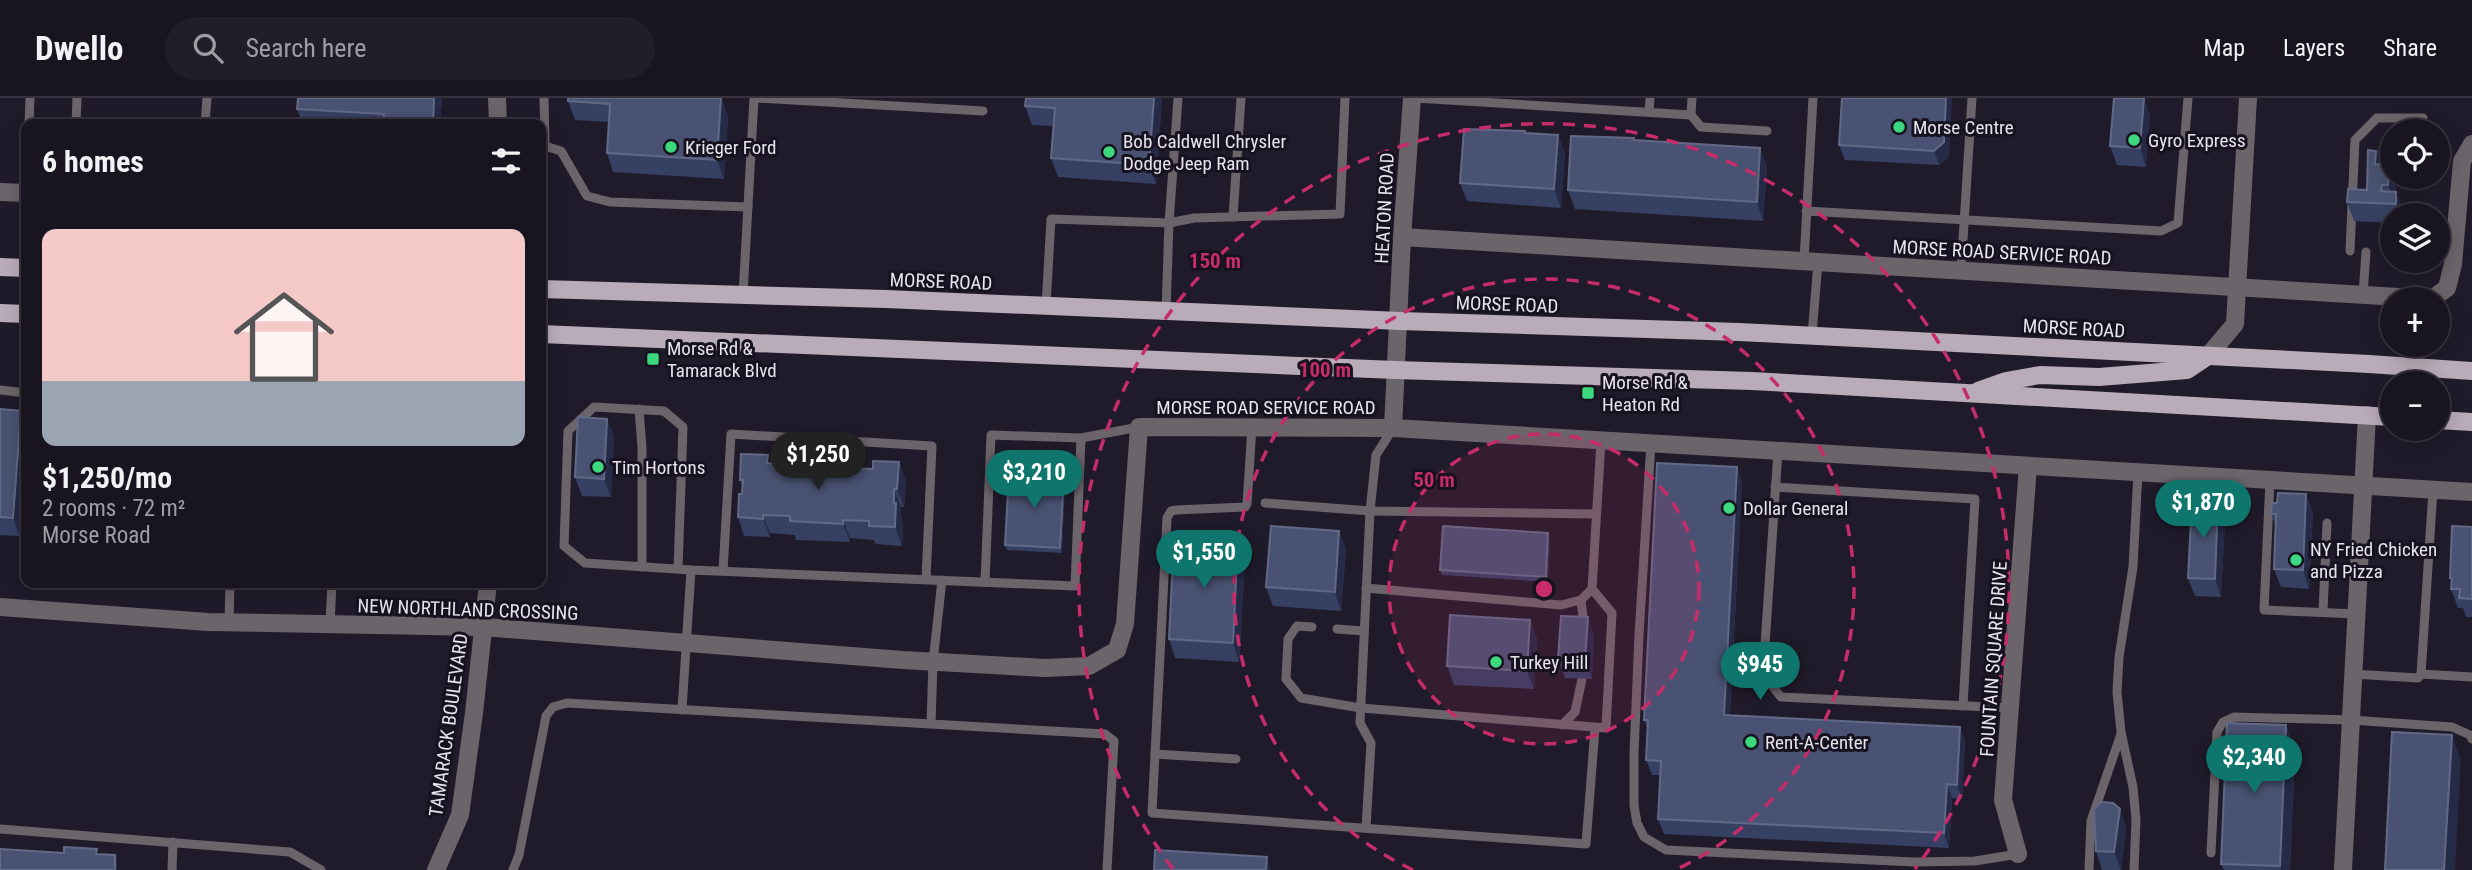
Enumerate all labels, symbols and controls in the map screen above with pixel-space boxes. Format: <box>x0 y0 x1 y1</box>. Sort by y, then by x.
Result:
search box <box>165 17 655 80</box>
text: Dwello <box>35 29 123 68</box>
icon: search <box>189 29 227 67</box>
text: Search here <box>245 33 366 63</box>
text: Map <box>2204 34 2245 62</box>
text: Layers <box>2283 34 2345 62</box>
text: Share <box>2383 34 2437 62</box>
place label: Morse Centre <box>1913 116 2014 139</box>
marker: Morse Centre <box>1891 119 1907 135</box>
map controls <box>2380 119 2450 441</box>
button: locate <box>2380 119 2450 189</box>
place label: Gyro Express <box>2148 129 2246 152</box>
place label: Bob Caldwell Chrysler Dodge Jeep Ram <box>1123 130 1286 175</box>
marker: Gyro Express <box>2126 132 2142 148</box>
place label: Krieger Ford <box>685 136 776 159</box>
marker: Krieger Ford <box>663 139 679 155</box>
icon: filters <box>487 142 525 180</box>
text: 6 homes <box>42 144 144 179</box>
marker: Bob Caldwell Chrysler Dodge Jeep Ram <box>1101 144 1117 160</box>
street label: HEATON ROAD <box>1370 152 1399 264</box>
button: layers <box>2380 203 2450 273</box>
street label: MORSE ROAD SERVICE ROAD <box>1892 235 2112 270</box>
text: 150 m <box>1189 249 1241 273</box>
street label: MORSE ROAD <box>889 268 993 295</box>
icon: home <box>221 274 347 400</box>
button: + <box>2380 287 2450 357</box>
street label: MORSE ROAD <box>1455 291 1559 318</box>
street label: MORSE ROAD <box>2022 314 2126 343</box>
place label: Morse Rd & Tamarack Blvd <box>667 337 777 382</box>
marker: Morse Rd & Tamarack Blvd <box>645 351 661 367</box>
text: 100 m <box>1299 358 1351 382</box>
place label: Morse Rd & Heaton Rd <box>1602 371 1688 416</box>
button: − <box>2380 371 2450 441</box>
marker: Morse Rd & Heaton Rd <box>1580 385 1596 401</box>
street label: MORSE ROAD SERVICE ROAD <box>1156 396 1376 419</box>
pin: $1,250 <box>761 432 875 492</box>
text: $1,250 <box>786 441 850 468</box>
pin: $3,210 <box>977 450 1091 510</box>
place label: Tim Hortons <box>612 456 705 479</box>
marker: Tim Hortons <box>590 459 606 475</box>
text: $3,210 <box>1002 459 1066 486</box>
text: $1,250/mo <box>42 460 172 495</box>
text: 50 m <box>1413 468 1455 492</box>
pin: $1,870 <box>2146 480 2260 540</box>
text: $1,870 <box>2171 489 2235 516</box>
text: 2 rooms · 72 m² <box>42 495 185 522</box>
place label: Dollar General <box>1743 497 1848 520</box>
marker: Dollar General <box>1721 500 1737 516</box>
text: Morse Road <box>42 522 151 549</box>
pin: $1,550 <box>1147 531 1261 590</box>
place label: NY Fried Chicken and Pizza <box>2310 538 2437 583</box>
text: $1,550 <box>1172 539 1236 566</box>
marker: NY Fried Chicken and Pizza <box>2288 552 2304 568</box>
street label: FOUNTAIN SQUARE DRIVE <box>1975 560 2012 758</box>
centre of rings <box>1532 577 1556 601</box>
street label: NEW NORTHLAND CROSSING <box>357 594 579 625</box>
street label: TAMARACK BOULEVARD <box>424 632 473 818</box>
pin: $945 <box>1719 642 1801 702</box>
place label: Turkey Hill <box>1510 651 1588 674</box>
text: $945 <box>1737 651 1783 678</box>
marker: Turkey Hill <box>1488 654 1504 670</box>
place label: Rent-A-Center <box>1765 731 1869 754</box>
marker: Rent-A-Center <box>1743 734 1759 750</box>
pin: $2,340 <box>2197 736 2311 795</box>
text: $2,340 <box>2222 744 2286 771</box>

